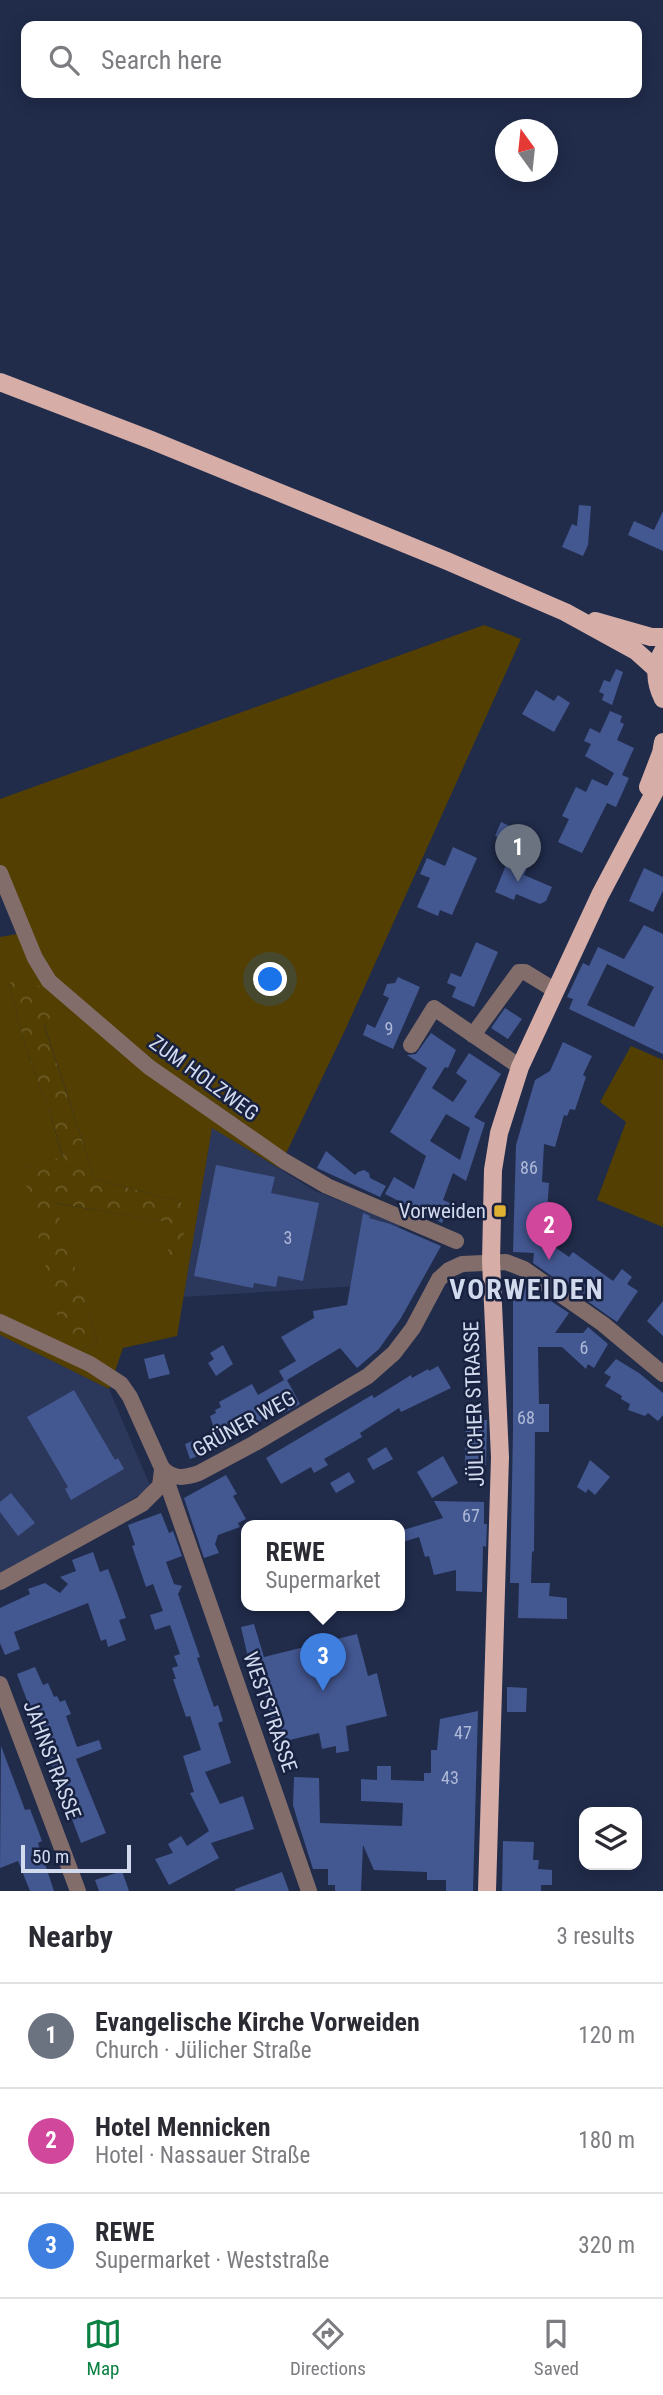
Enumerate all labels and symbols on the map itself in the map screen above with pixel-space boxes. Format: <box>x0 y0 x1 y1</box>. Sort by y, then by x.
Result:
north arrow <box>495 119 558 182</box>
pin: 1 <box>495 824 541 882</box>
your location <box>253 962 287 996</box>
house number: 9 <box>385 1018 393 1039</box>
street label: ZUM HOLZWEG <box>145 1030 263 1126</box>
house number: 86 <box>520 1157 538 1178</box>
place label: Vorweiden <box>399 1199 486 1223</box>
pin: 2 <box>526 1202 572 1260</box>
marker: Vorweiden <box>492 1203 508 1219</box>
house number: 3 <box>284 1227 292 1248</box>
district label: VORWEIDEN <box>449 1273 605 1306</box>
street label: JÜLICHER STRASSE <box>459 1321 489 1487</box>
house number: 6 <box>580 1337 588 1358</box>
street label: GRÜNER WEG <box>188 1386 300 1462</box>
house number: 68 <box>517 1407 535 1428</box>
house number: 67 <box>462 1505 480 1526</box>
pin: 3 <box>300 1633 346 1691</box>
street label: WESTSTRASSE <box>238 1649 302 1775</box>
street label: JAHNSTRASSE <box>18 1697 86 1823</box>
house number: 47 <box>454 1722 472 1743</box>
house number: 43 <box>441 1767 459 1788</box>
scale bar <box>21 1842 131 1874</box>

